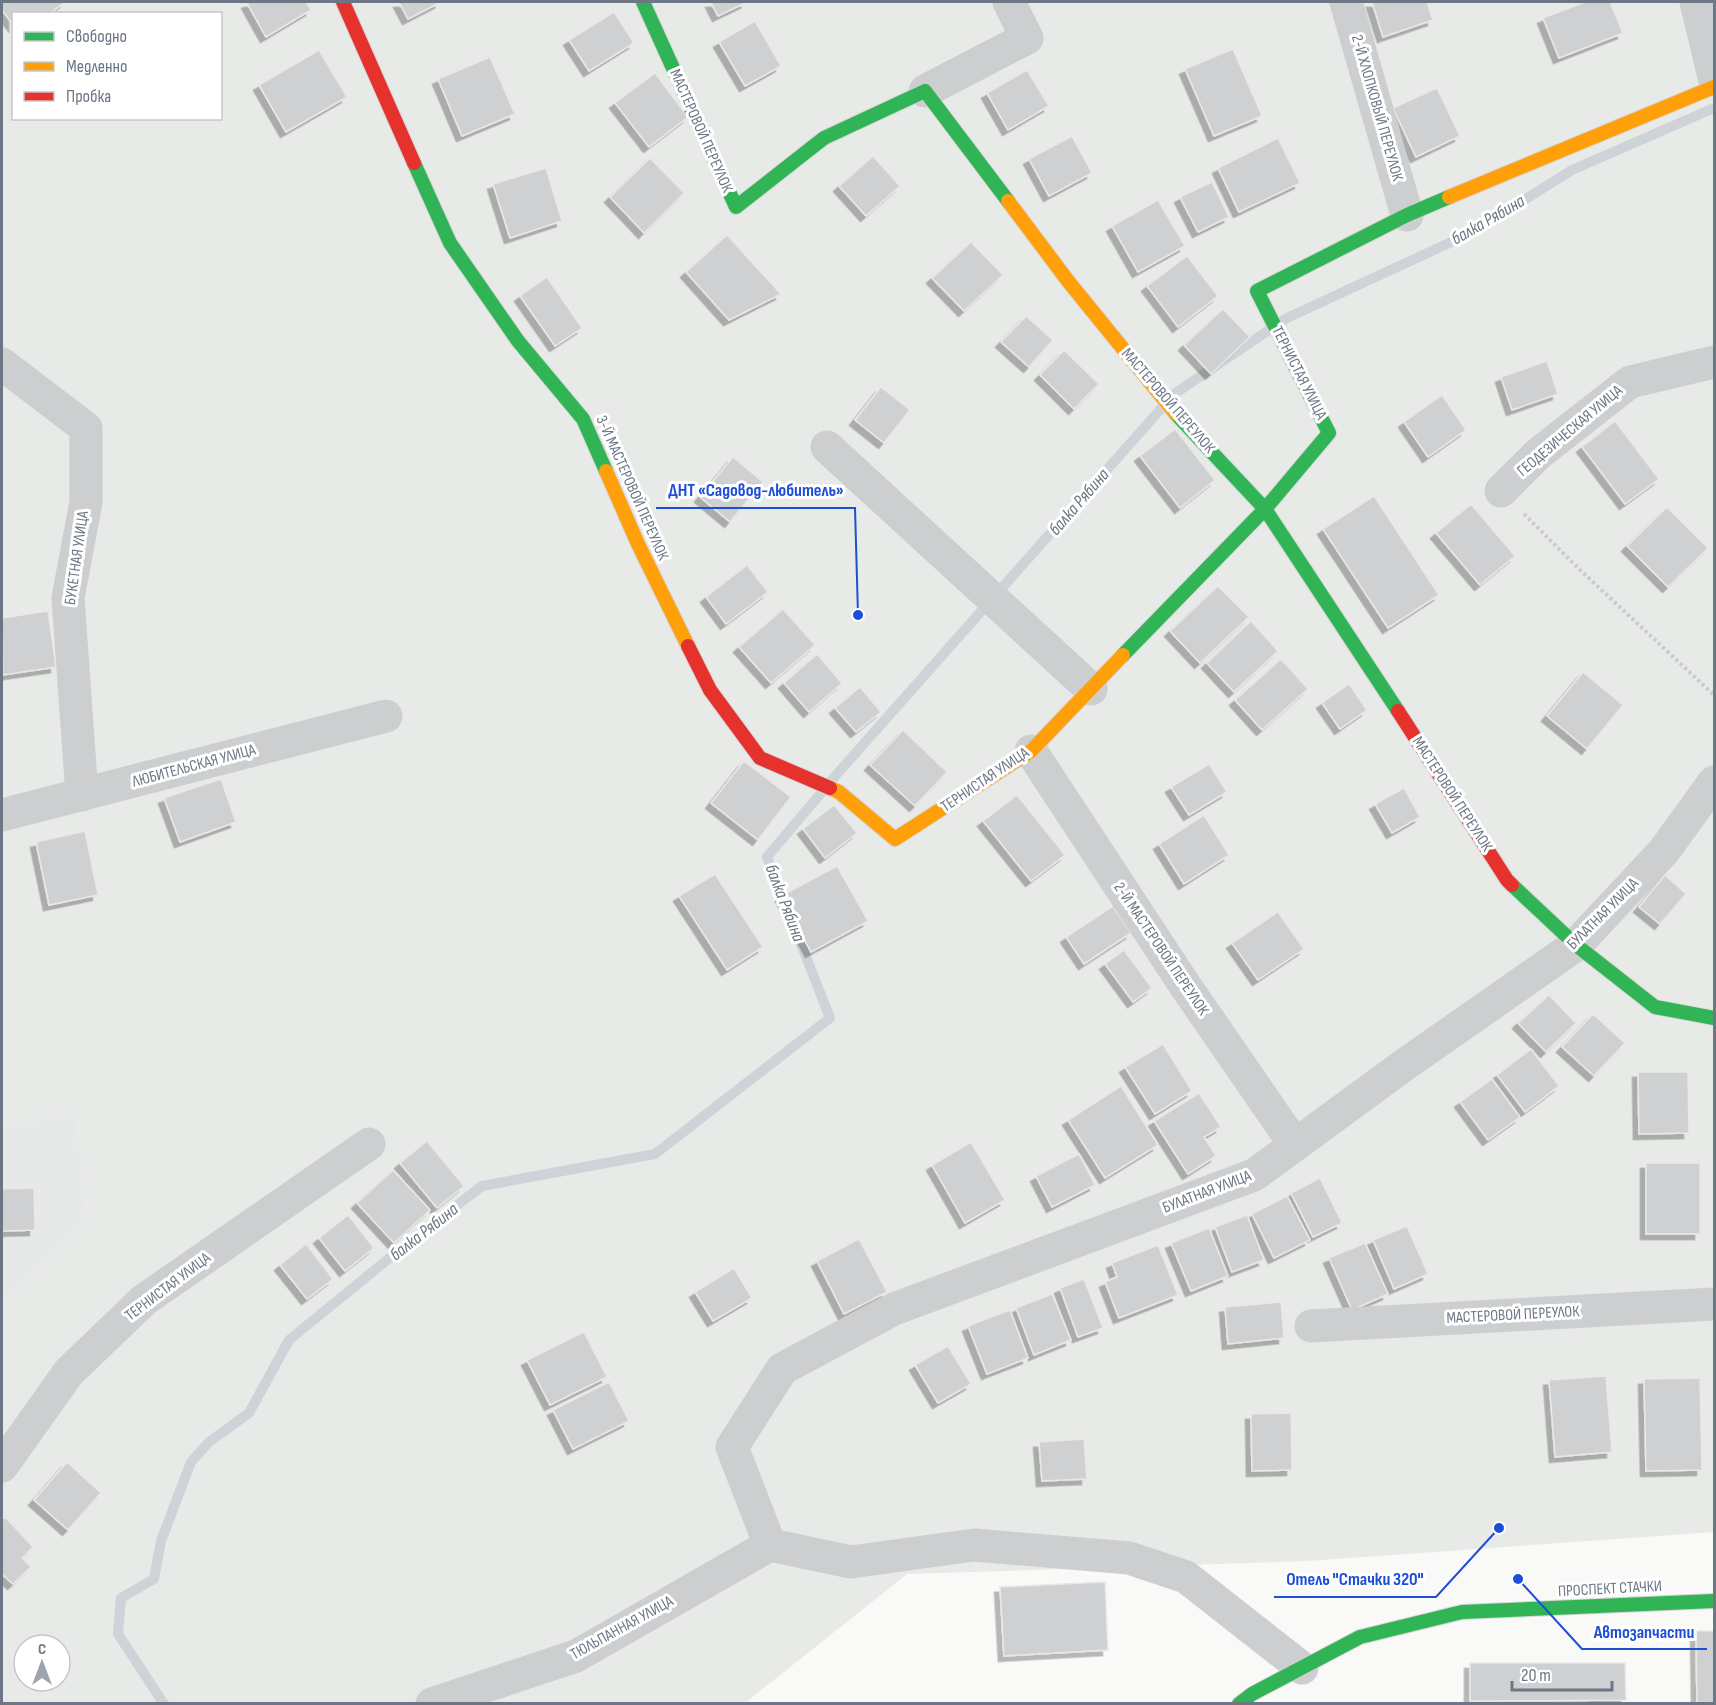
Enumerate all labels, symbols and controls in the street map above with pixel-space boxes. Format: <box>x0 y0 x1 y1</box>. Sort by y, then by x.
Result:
legend <box>12 12 222 120</box>
text: Свободно <box>66 26 127 47</box>
street label: 2-Й ХЛОПКОВЫЙ ПЕРЕУЛОК <box>1347 33 1407 184</box>
text: Медленно <box>66 56 128 77</box>
street label: МАСТЕРОВОЙ ПЕРЕУЛОК <box>665 66 737 196</box>
text: Пробка <box>66 86 111 107</box>
water label: балка Рябина <box>1448 190 1529 249</box>
street label: ТЕРНИСТАЯ УЛИЦА <box>1267 323 1331 423</box>
street label: МАСТЕРОВОЙ ПЕРЕУЛОК <box>1117 345 1219 458</box>
street label: ГЕОДЕЗИЧЕСКАЯ УЛИЦА <box>1514 381 1627 481</box>
street label: 3-Й МАСТЕРОВОЙ ПЕРЕУЛОК <box>592 413 673 564</box>
water label: балка Рябина <box>1044 464 1114 540</box>
callout: ДНТ «Садовод-любитель» <box>656 472 855 508</box>
text: ДНТ «Садовод-любитель» <box>668 480 844 501</box>
street label: БУКЕТНАЯ УЛИЦА <box>61 510 93 606</box>
street label: МАСТЕРОВОЙ ПЕРЕУЛОК <box>1408 733 1497 856</box>
street label: ЛЮБИТЕЛЬСКАЯ УЛИЦА <box>129 740 258 792</box>
street label: ТЕРНИСТАЯ УЛИЦА <box>937 743 1033 816</box>
water label: балка Рябина <box>761 861 810 945</box>
street label: БУЛАТНАЯ УЛИЦА <box>1563 874 1643 954</box>
street label: 2-Й МАСТЕРОВОЙ ПЕРЕУЛОК <box>1109 879 1213 1020</box>
street label: БУЛАТНАЯ УЛИЦА <box>1160 1166 1254 1218</box>
water label: балка Рябина <box>386 1198 463 1265</box>
street label: ТЕРНИСТАЯ УЛИЦА <box>121 1249 215 1325</box>
street label: МАСТЕРОВОЙ ПЕРЕУЛОК <box>1446 1302 1581 1328</box>
callout: Отель "Стачки 320" <box>1274 1561 1436 1597</box>
text: Отель "Стачки 320" <box>1286 1569 1424 1590</box>
street label: ПРОСПЕКТ СТАЧКИ <box>1558 1577 1662 1601</box>
street label: ТЮЛЬПАННАЯ УЛИЦА <box>567 1592 677 1664</box>
callout: Автозапчасти <box>1582 1613 1707 1649</box>
text: Автозапчасти <box>1593 1622 1694 1643</box>
north arrow <box>12 1633 72 1693</box>
text: С <box>38 1640 46 1659</box>
scale bar <box>1512 1654 1612 1692</box>
text: 20 m <box>1521 1665 1551 1686</box>

